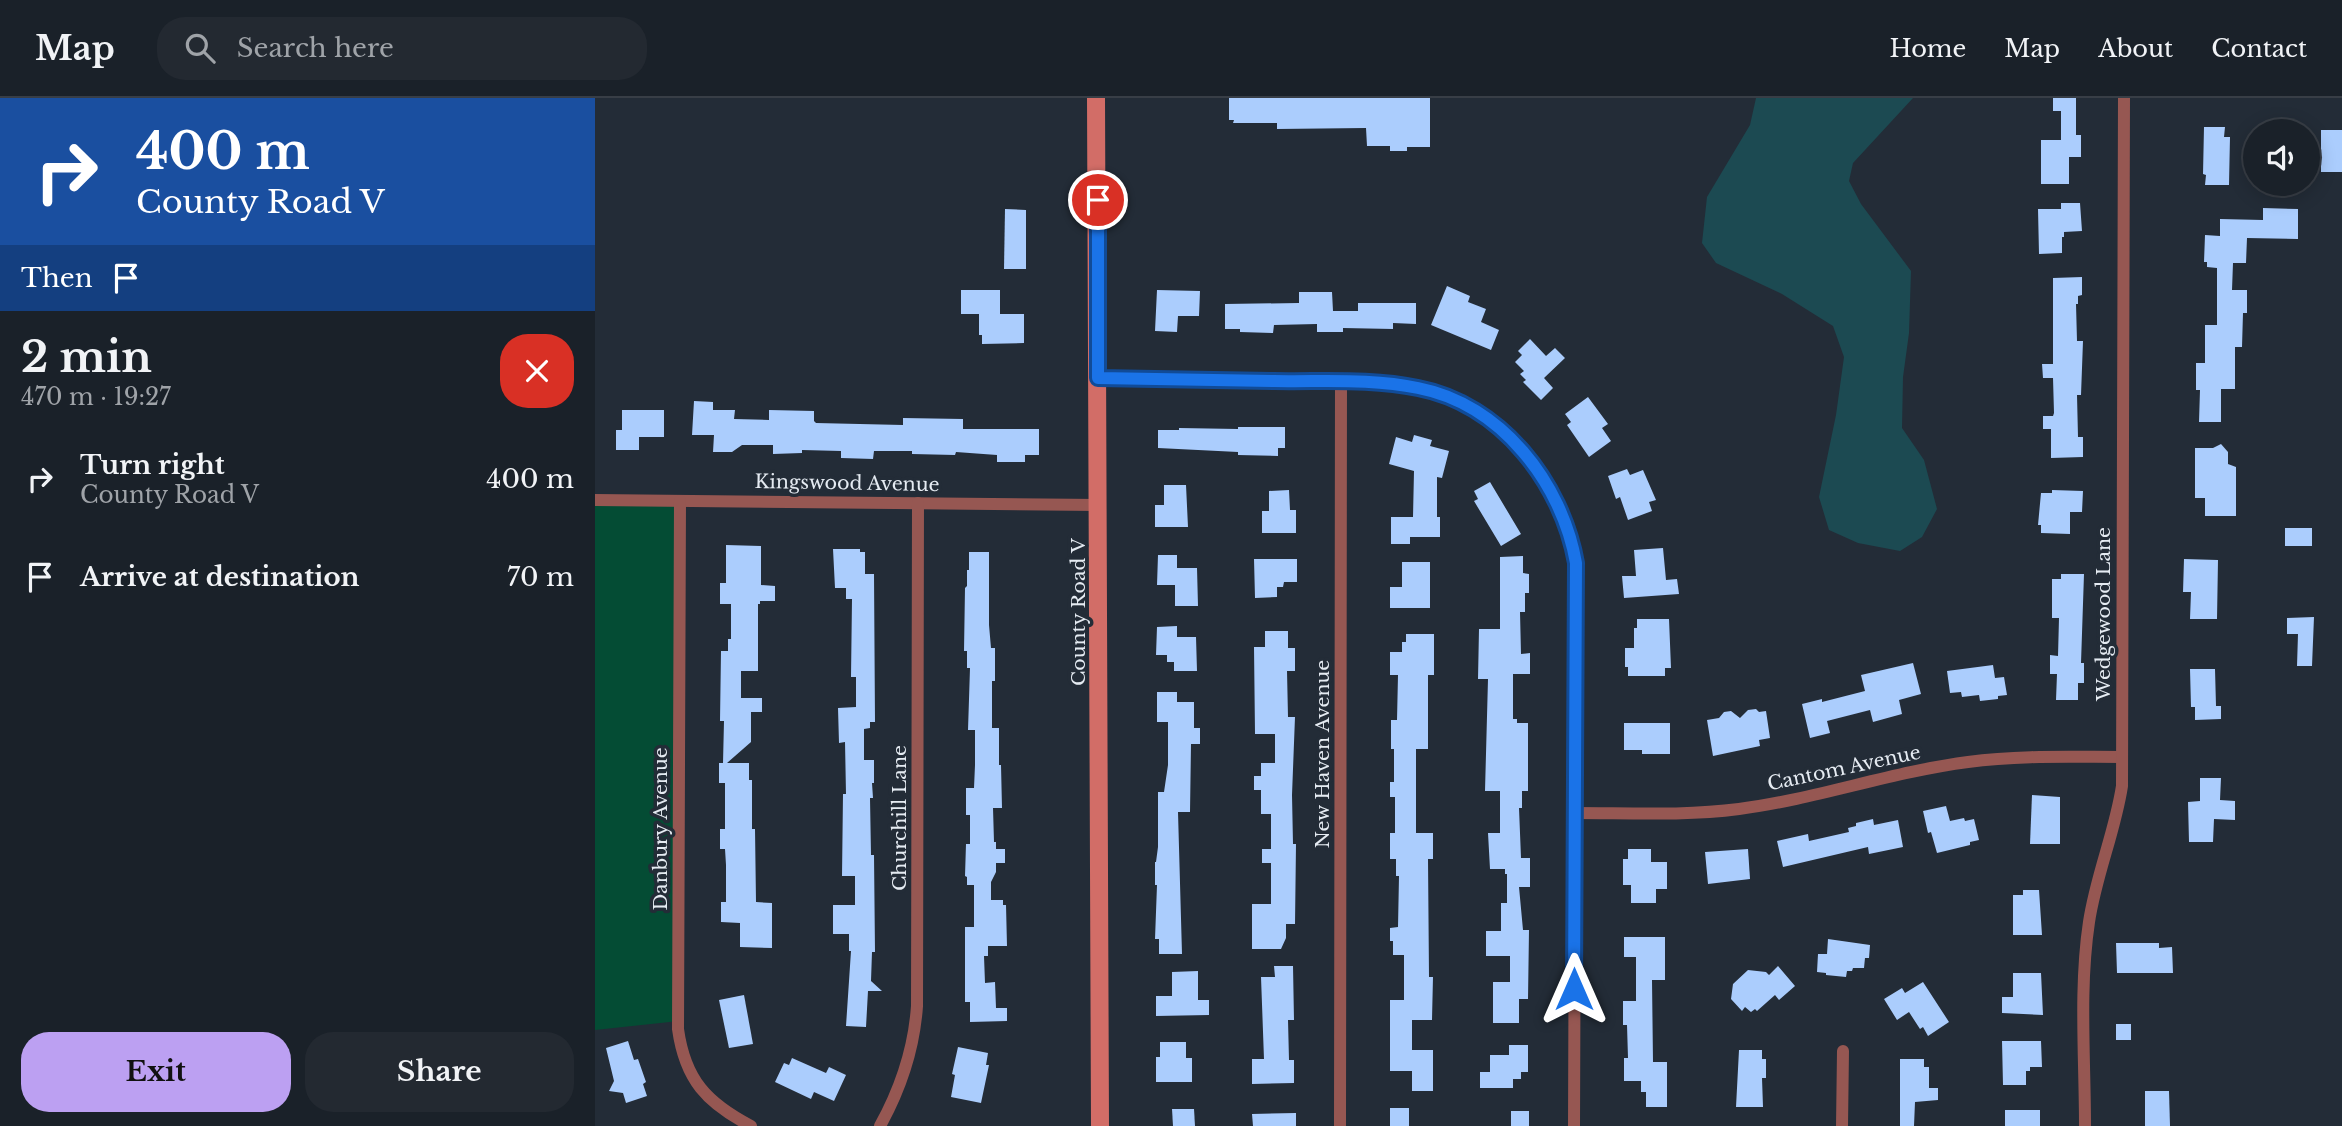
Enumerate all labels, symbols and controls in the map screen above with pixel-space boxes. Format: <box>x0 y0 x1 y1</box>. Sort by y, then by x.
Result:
search box <box>157 17 647 80</box>
text: Map <box>35 28 115 69</box>
icon: search <box>181 29 219 67</box>
text: Search here <box>237 32 394 64</box>
text: Home <box>1890 34 1966 63</box>
text: Map <box>2004 34 2060 63</box>
text: About <box>2098 34 2173 63</box>
text: Contact <box>2211 34 2307 63</box>
map controls <box>2243 119 2320 196</box>
button: sound <box>2243 119 2320 196</box>
text: 400 m <box>136 121 310 182</box>
icon: right <box>21 126 112 217</box>
pin <box>1068 170 1128 230</box>
icon: arrive <box>1079 181 1117 219</box>
text: County Road V <box>136 182 385 222</box>
icon: arrive <box>107 259 145 297</box>
text: Then <box>21 262 93 294</box>
text: 2 min <box>21 331 152 383</box>
button: close <box>500 334 574 408</box>
text: 470 m · 19:27 <box>21 383 171 411</box>
text: Turn right <box>80 449 225 481</box>
icon: right <box>21 460 59 498</box>
text: 400 m <box>486 463 574 495</box>
street label: Kingswood Avenue <box>754 470 940 496</box>
text: County Road V <box>80 481 259 509</box>
street label: Wedgewood Lane <box>2092 527 2115 702</box>
street label: County Road V <box>1067 537 1090 686</box>
icon: arrive <box>21 558 59 596</box>
text: Arrive at destination <box>80 561 360 593</box>
text: 70 m <box>507 561 574 593</box>
street label: New Haven Avenue <box>1311 660 1334 848</box>
street label: Cantom Avenue <box>1765 741 1923 795</box>
street label: Churchill Lane <box>888 745 911 891</box>
street label: Danbury Avenue <box>649 747 672 911</box>
position arrow <box>1537 952 1611 1026</box>
button: Exit <box>21 1032 291 1112</box>
button: Share <box>305 1032 574 1112</box>

